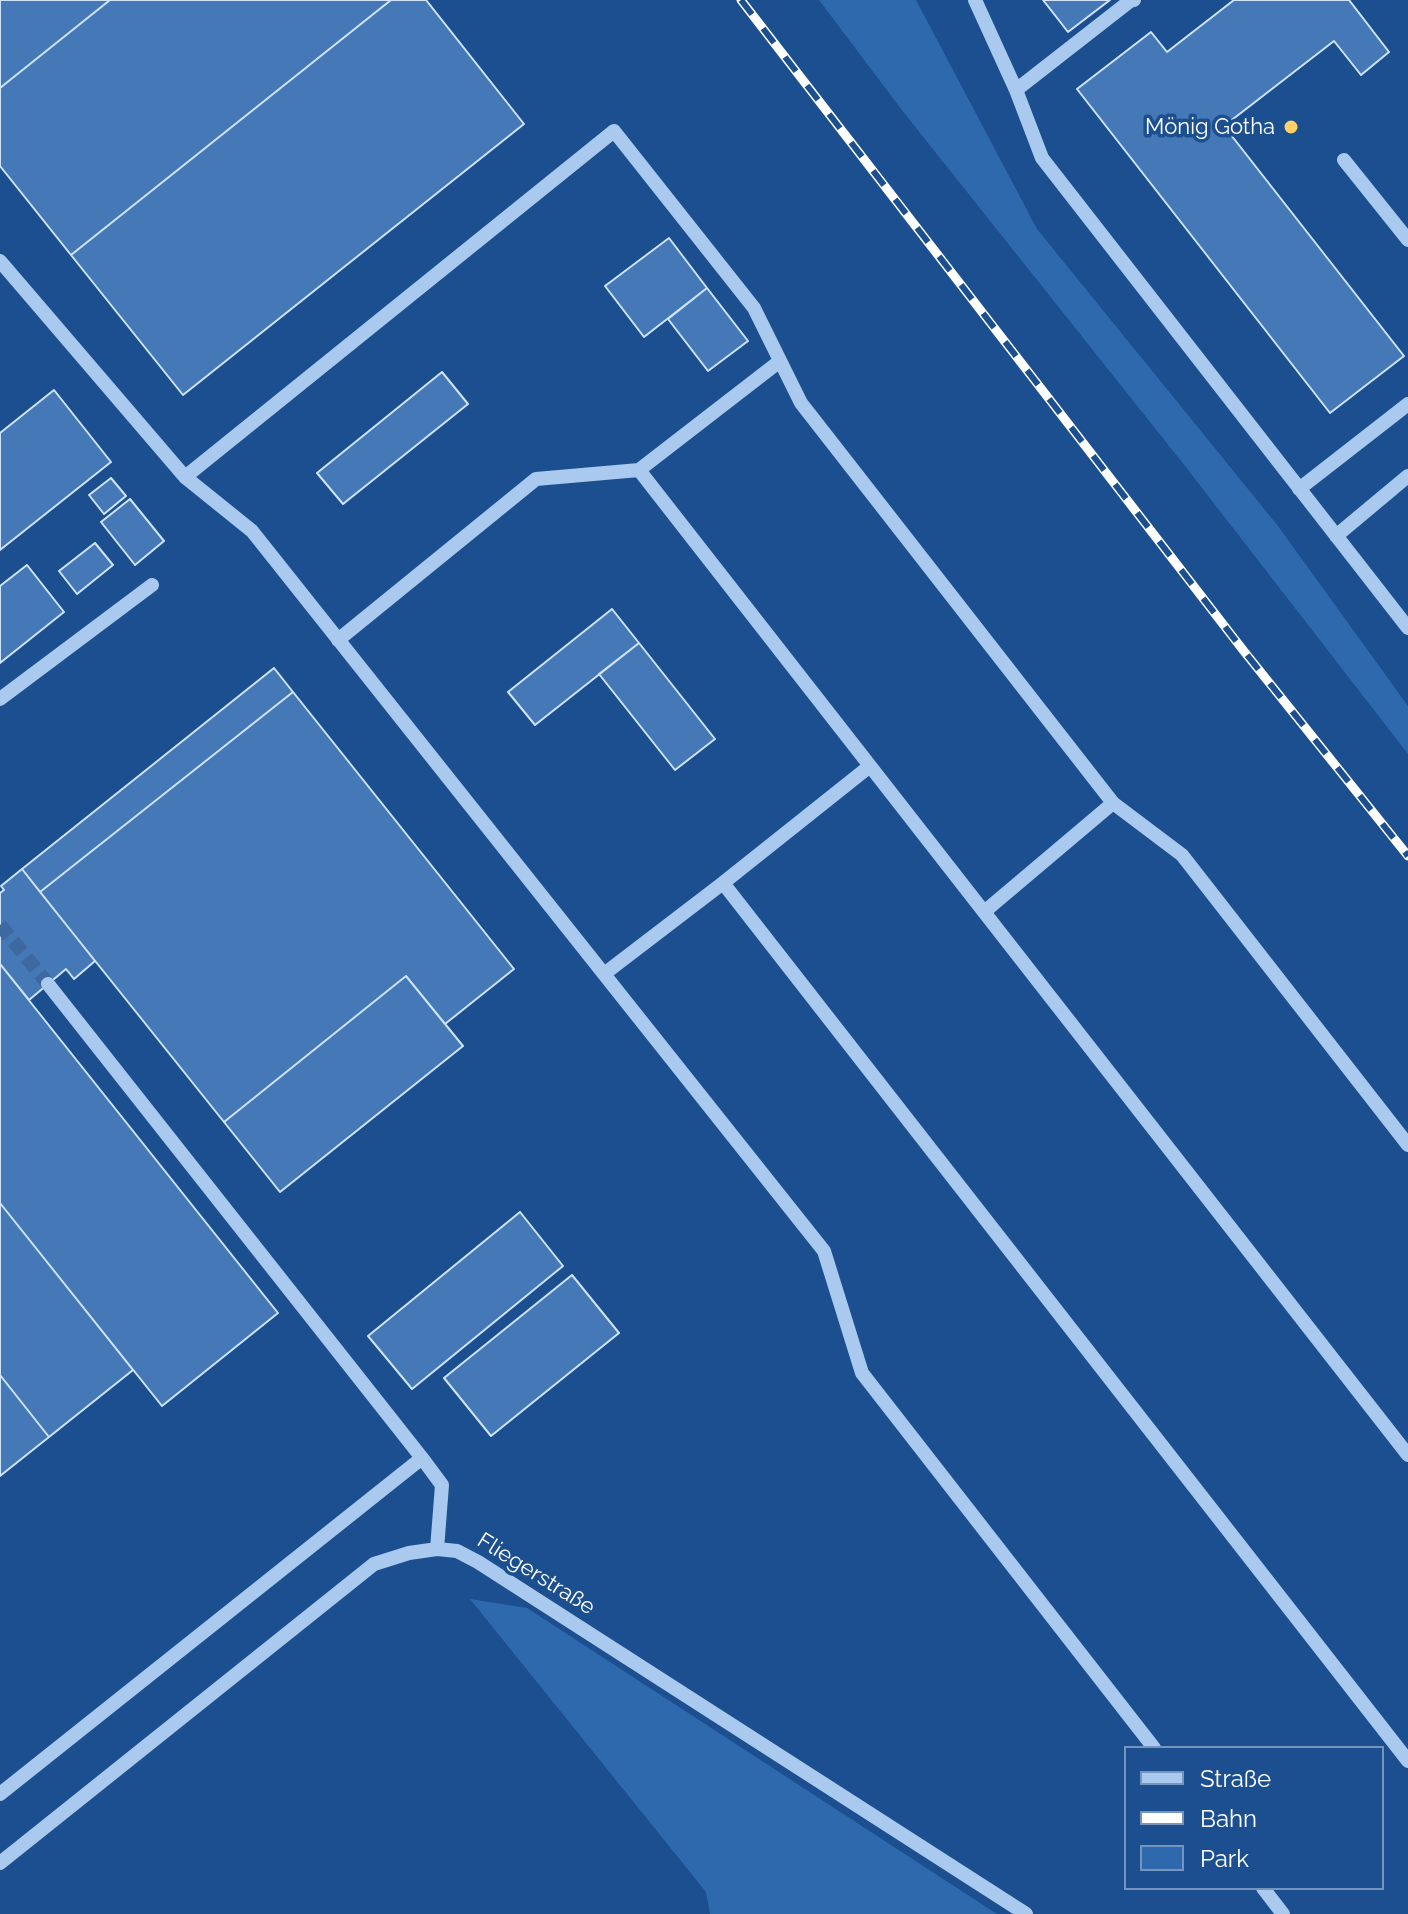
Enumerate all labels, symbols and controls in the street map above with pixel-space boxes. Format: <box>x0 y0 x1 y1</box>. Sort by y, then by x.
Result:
place label: Mönig Gotha <box>1145 114 1275 140</box>
marker: Mönig Gotha <box>1282 118 1300 136</box>
street label: Fliegerstraße <box>472 1527 600 1621</box>
legend <box>1124 1746 1384 1890</box>
text: Straße <box>1200 1764 1271 1793</box>
text: Bahn <box>1200 1804 1257 1833</box>
text: Park <box>1200 1844 1249 1873</box>

